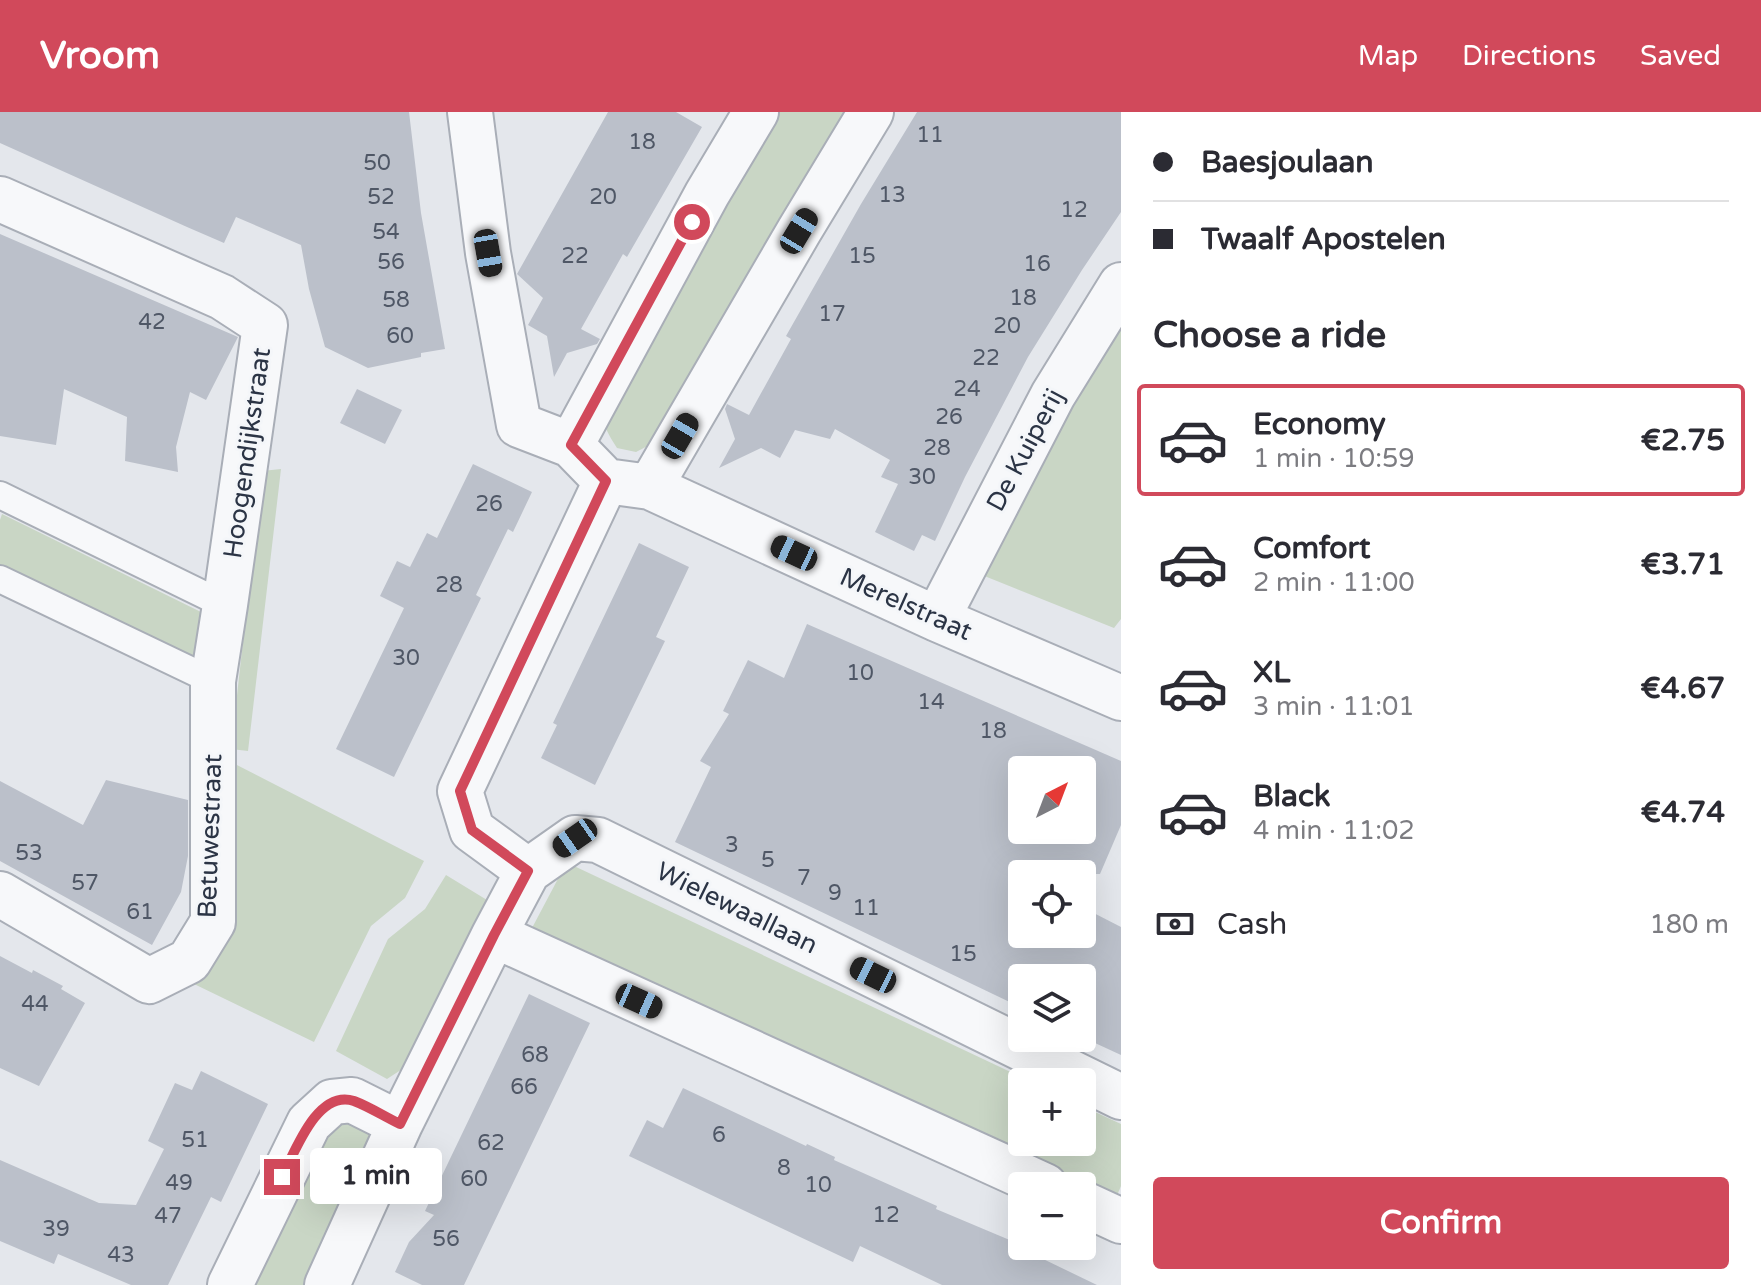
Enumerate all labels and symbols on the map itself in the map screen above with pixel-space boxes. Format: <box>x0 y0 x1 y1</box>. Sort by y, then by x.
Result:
house number: 11 <box>916 122 944 148</box>
house number: 18 <box>628 129 656 155</box>
house number: 50 <box>363 150 391 176</box>
house number: 13 <box>878 182 906 208</box>
house number: 52 <box>367 184 395 210</box>
house number: 20 <box>589 184 617 210</box>
house number: 12 <box>1060 197 1088 223</box>
route start <box>674 204 710 240</box>
car <box>776 204 822 258</box>
house number: 54 <box>372 219 400 245</box>
car <box>472 227 504 279</box>
house number: 22 <box>561 243 589 269</box>
house number: 15 <box>848 243 876 269</box>
house number: 56 <box>377 249 405 275</box>
house number: 16 <box>1023 251 1051 277</box>
house number: 18 <box>1009 285 1037 311</box>
house number: 58 <box>382 287 410 313</box>
house number: 17 <box>818 301 846 327</box>
house number: 42 <box>138 309 166 335</box>
house number: 20 <box>993 313 1021 339</box>
house number: 60 <box>386 323 414 349</box>
house number: 22 <box>972 345 1000 371</box>
street label: Hoogendijkstraat <box>217 346 277 560</box>
house number: 24 <box>953 376 981 402</box>
street label: De Kuiperij <box>980 383 1070 517</box>
house number: 26 <box>935 404 963 430</box>
car <box>658 409 702 463</box>
house number: 28 <box>923 435 951 461</box>
house number: 30 <box>908 464 936 490</box>
house number: 26 <box>475 491 503 517</box>
car <box>767 532 821 574</box>
street label: Merelstraat <box>835 561 977 647</box>
house number: 28 <box>435 572 463 598</box>
house number: 30 <box>392 645 420 671</box>
house number: 10 <box>846 660 874 686</box>
house number: 14 <box>917 689 945 715</box>
house number: 18 <box>979 718 1007 744</box>
street label: Betuwestraat <box>192 753 228 919</box>
north arrow <box>1008 756 1096 844</box>
car <box>548 814 602 862</box>
house number: 3 <box>725 832 739 858</box>
house number: 53 <box>15 840 43 866</box>
house number: 5 <box>761 847 775 873</box>
street label: Wielewaallaan <box>651 856 823 960</box>
house number: 7 <box>797 865 811 891</box>
house number: 57 <box>71 870 99 896</box>
house number: 9 <box>828 880 842 906</box>
house number: 11 <box>852 895 880 921</box>
house number: 61 <box>126 899 154 925</box>
house number: 15 <box>949 941 977 967</box>
car <box>846 954 900 996</box>
car <box>612 980 666 1022</box>
house number: 44 <box>21 991 49 1017</box>
house number: 68 <box>521 1042 549 1068</box>
house number: 66 <box>510 1074 538 1100</box>
house number: 6 <box>712 1122 726 1148</box>
house number: 51 <box>181 1127 209 1153</box>
house number: 62 <box>477 1130 505 1156</box>
callout: 1 min <box>310 1149 442 1205</box>
house number: 8 <box>777 1155 791 1181</box>
route end <box>264 1159 300 1195</box>
house number: 60 <box>460 1166 488 1192</box>
house number: 49 <box>165 1170 193 1196</box>
house number: 10 <box>804 1172 832 1198</box>
house number: 12 <box>872 1202 900 1228</box>
house number: 47 <box>154 1203 182 1229</box>
house number: 39 <box>42 1216 70 1242</box>
house number: 56 <box>432 1226 460 1252</box>
house number: 43 <box>107 1242 135 1268</box>

